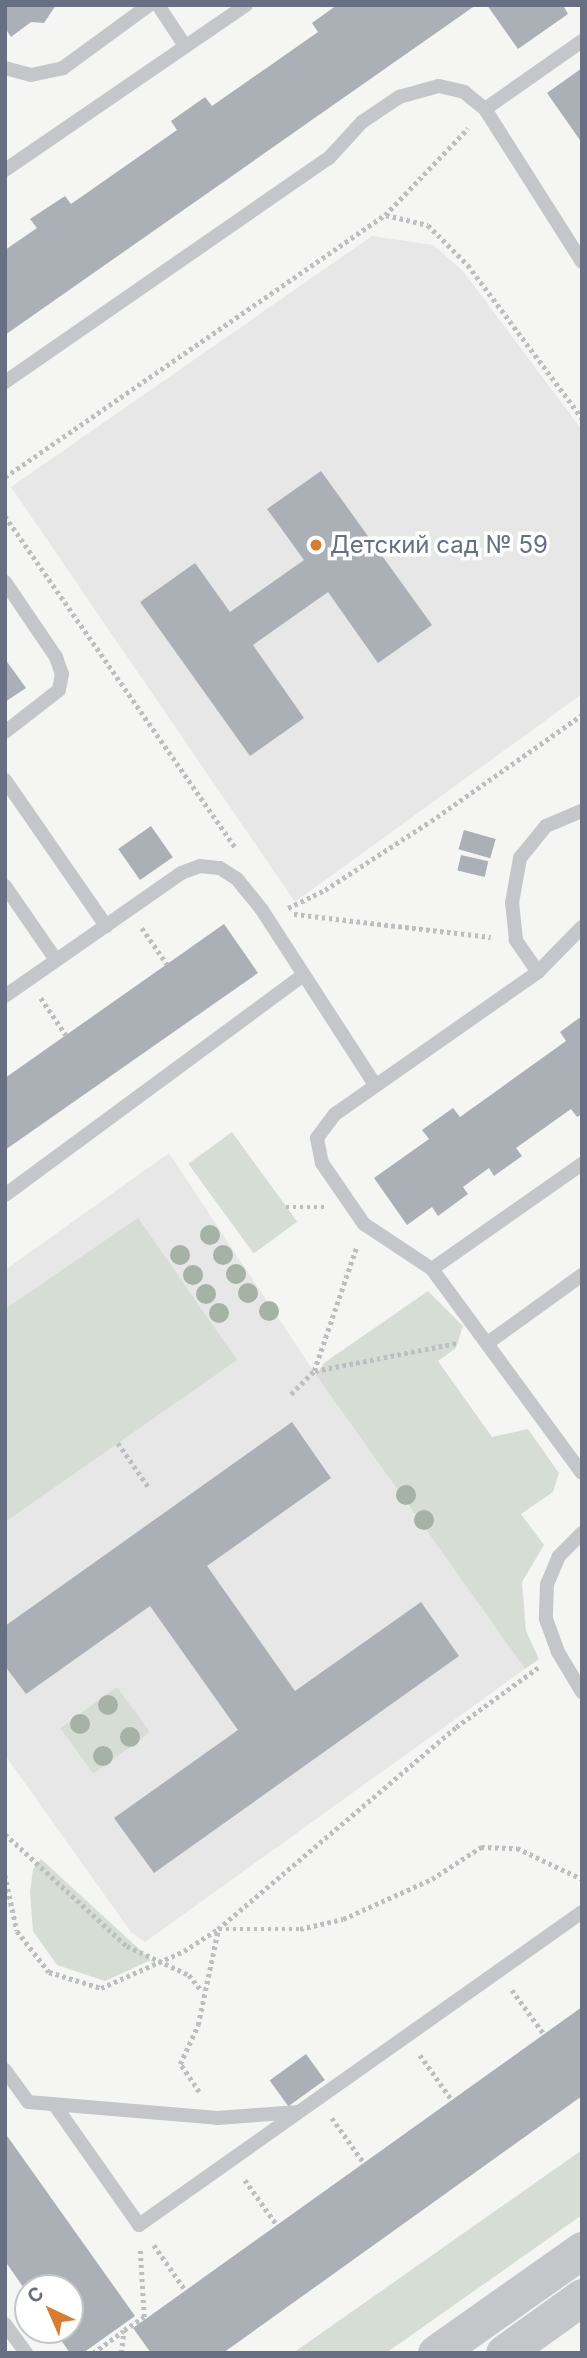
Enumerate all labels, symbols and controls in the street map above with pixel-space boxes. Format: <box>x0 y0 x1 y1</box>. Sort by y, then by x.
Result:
place label: Детский сад № 59 <box>330 531 548 559</box>
marker: Детский сад № 59 <box>308 537 324 553</box>
north arrow <box>14 2274 84 2344</box>
text: С <box>22 2282 49 2308</box>

